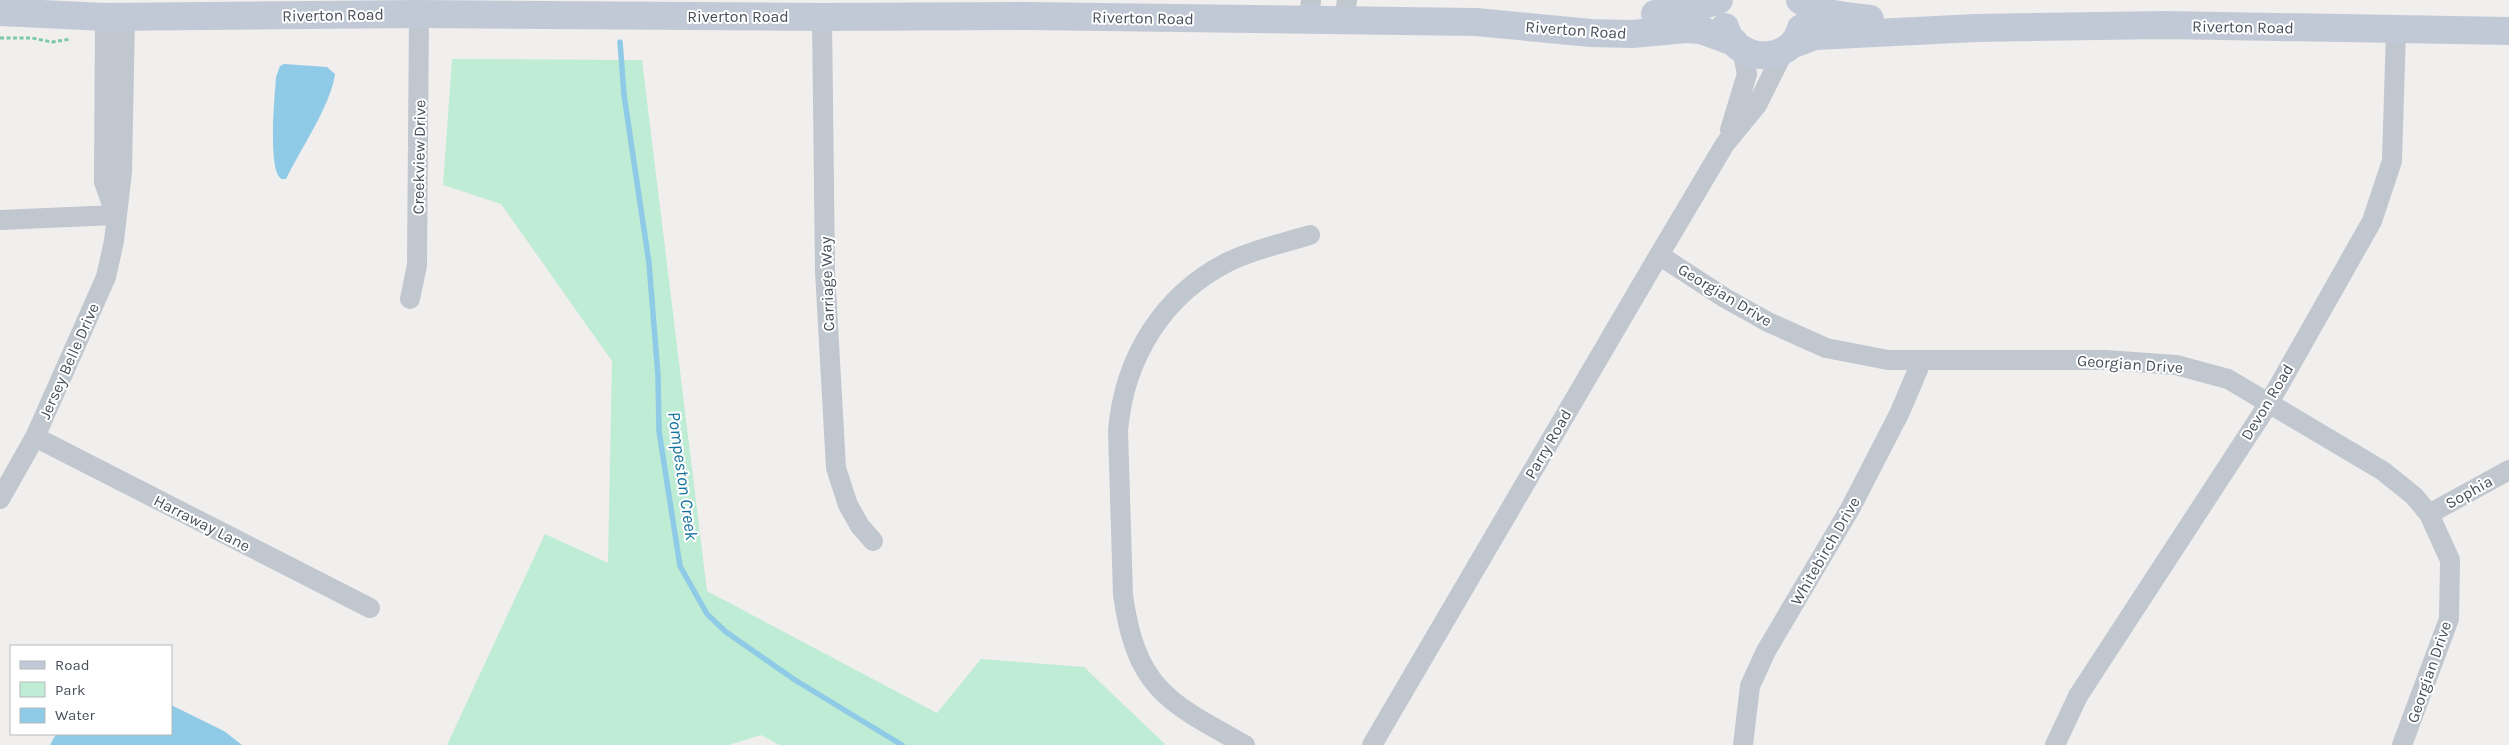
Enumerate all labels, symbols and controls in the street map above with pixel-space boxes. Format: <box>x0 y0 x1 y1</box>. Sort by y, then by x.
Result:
street label: Riverton Road <box>282 5 384 25</box>
street label: Riverton Road <box>687 7 789 26</box>
street label: Riverton Road <box>1092 8 1194 28</box>
street label: Riverton Road <box>1525 17 1627 43</box>
street label: Riverton Road <box>2192 17 2294 37</box>
street label: Creekview Drive <box>408 99 430 215</box>
street label: Carriage Way <box>816 236 838 332</box>
street label: Georgian Drive <box>1675 259 1775 331</box>
street label: Jersey Belle Drive <box>35 300 103 422</box>
street label: Georgian Drive <box>2076 351 2184 377</box>
street label: Devon Road <box>2237 360 2297 444</box>
street label: Parry Road <box>1520 406 1576 482</box>
water label: Pompeston Creek <box>663 410 703 543</box>
street label: Sophia <box>2442 471 2496 513</box>
street label: Harraway Lane <box>151 491 253 555</box>
street label: Whitebirch Drive <box>1786 493 1864 609</box>
street label: Georgian Drive <box>2403 619 2455 725</box>
legend <box>10 645 172 735</box>
text: Road <box>55 656 90 674</box>
text: Park <box>55 681 85 699</box>
text: Water <box>55 706 96 724</box>

